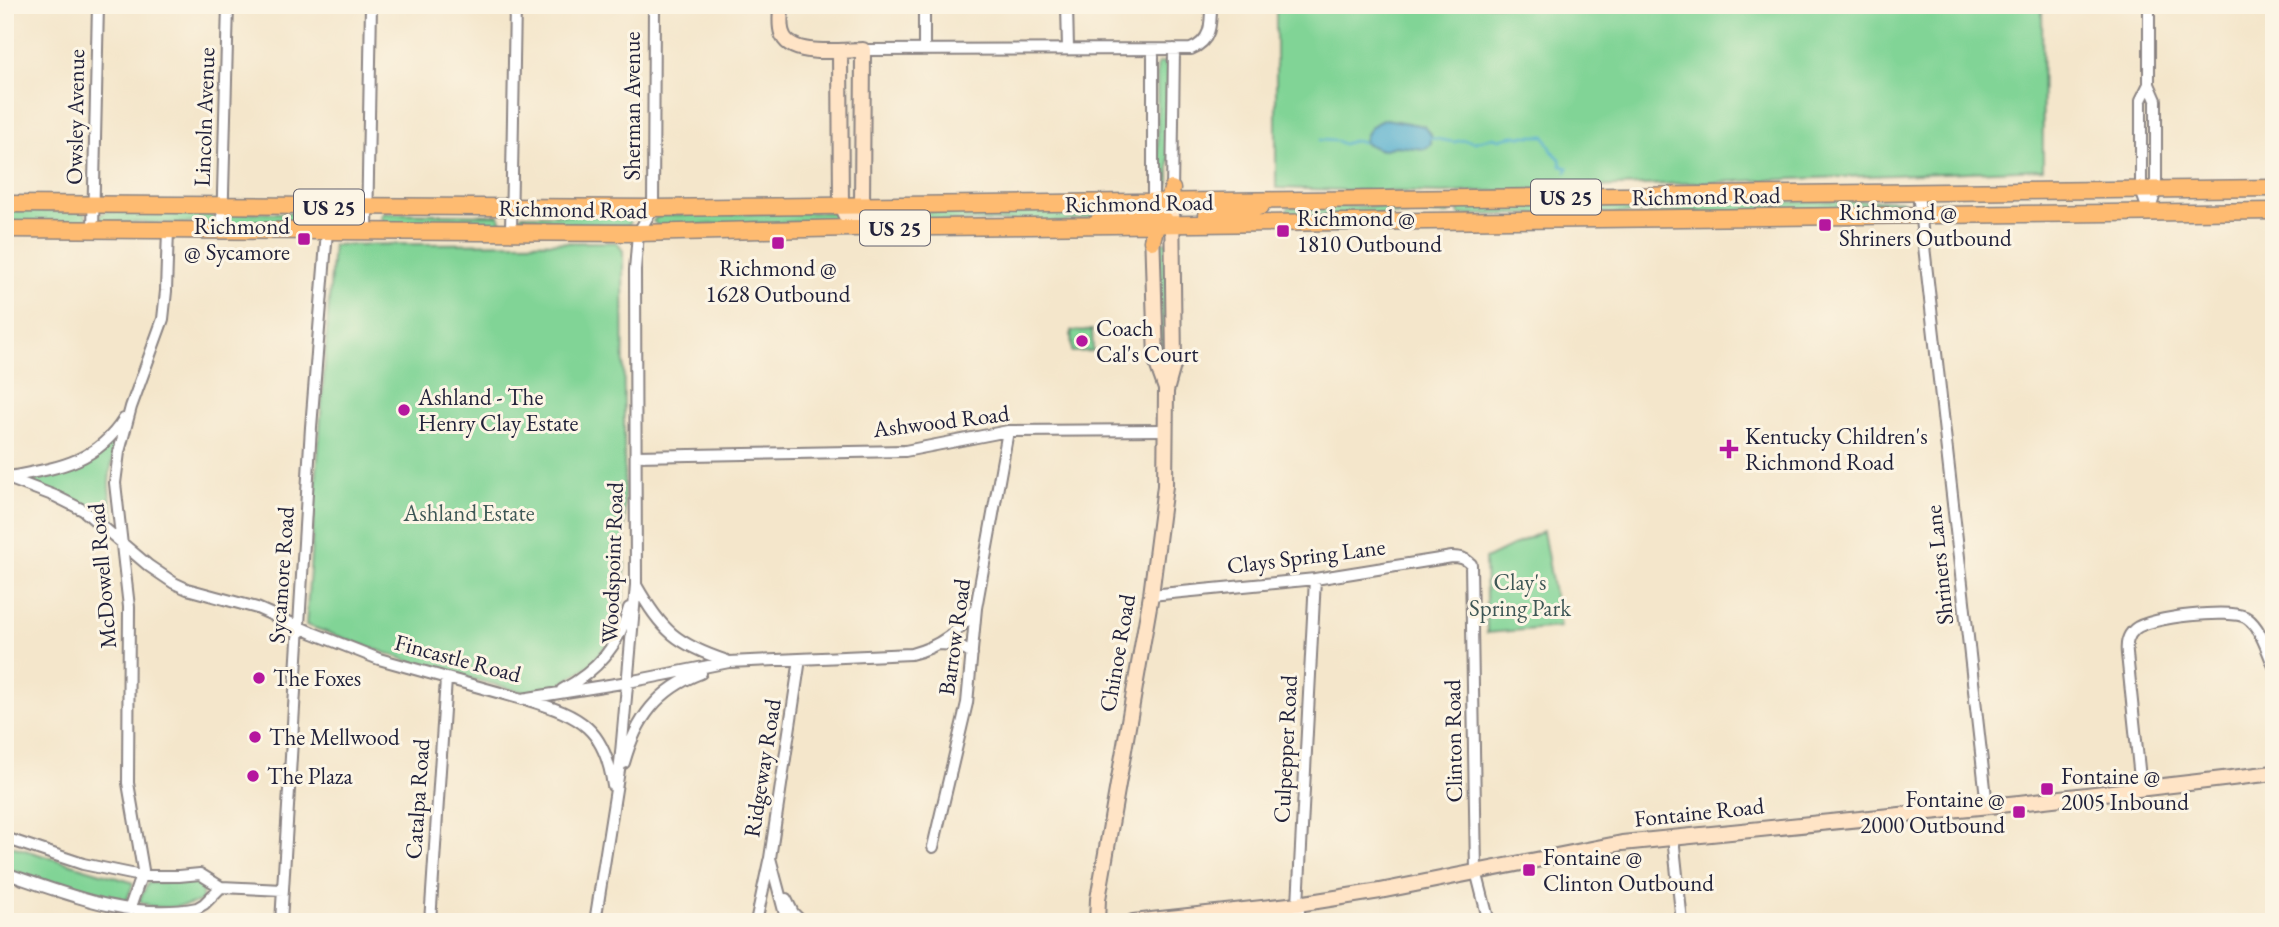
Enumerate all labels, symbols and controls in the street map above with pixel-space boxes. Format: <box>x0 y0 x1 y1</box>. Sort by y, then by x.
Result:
street label: Sherman Avenue <box>617 31 647 181</box>
street label: Lincoln Avenue <box>187 47 221 187</box>
street label: Owsley Avenue <box>59 49 91 185</box>
road number: US 25 <box>1531 180 1601 214</box>
street label: Richmond Road <box>1631 180 1781 212</box>
street label: Richmond Road <box>1064 187 1214 219</box>
road number: US 25 <box>294 190 364 224</box>
street label: Richmond Road <box>498 193 648 225</box>
place label: Richmond @ Shriners Outbound <box>1839 197 2012 253</box>
place label: Richmond @ 1810 Outbound <box>1297 203 1442 259</box>
road number: US 25 <box>860 210 930 246</box>
place label: Richmond @ Sycamore <box>184 211 290 267</box>
marker: Richmond @ Shriners Outbound <box>1817 217 1833 233</box>
marker: Richmond @ 1810 Outbound <box>1275 223 1291 239</box>
marker: Richmond @ Sycamore <box>296 231 312 247</box>
marker: Richmond @ 1628 Outbound <box>770 235 786 251</box>
place label: Richmond @ 1628 Outbound <box>706 253 851 309</box>
place label: Coach Cal's Court <box>1096 313 1199 369</box>
marker: Coach Cal's Court <box>1074 333 1090 349</box>
place label: Ashland - The Henry Clay Estate <box>417 382 579 438</box>
street label: Ashwood Road <box>870 398 1011 444</box>
marker: Ashland - The Henry Clay Estate <box>396 402 412 418</box>
place label: Kentucky Children's Richmond Road <box>1745 421 1928 477</box>
marker: Kentucky Children's Richmond Road <box>1719 439 1739 459</box>
street label: Woodspoint Road <box>594 481 630 644</box>
park label: Ashland Estate <box>402 498 535 528</box>
street label: McDowell Road <box>81 502 123 650</box>
street label: Shriners Lane <box>1918 504 1960 626</box>
street label: Sycamore Road <box>261 505 301 644</box>
street label: Clays Spring Lane <box>1225 531 1387 581</box>
park label: Clay's Spring Park <box>1469 567 1572 623</box>
street label: Barrow Road <box>931 576 977 697</box>
street label: Chinoe Road <box>1092 591 1142 714</box>
street label: Fincastle Road <box>392 627 525 689</box>
place label: The Foxes <box>273 663 361 693</box>
marker: The Foxes <box>251 670 267 686</box>
street label: Culpepper Road <box>1266 674 1304 824</box>
street label: Clinton Road <box>1437 679 1469 803</box>
street label: Ridgeway Road <box>736 696 788 839</box>
place label: The Mellwood <box>269 722 400 752</box>
marker: The Mellwood <box>247 729 263 745</box>
street label: Catalpa Road <box>398 737 436 860</box>
place label: The Plaza <box>267 761 353 791</box>
place label: Fontaine @ 2005 Inbound <box>2061 761 2189 817</box>
marker: The Plaza <box>245 768 261 784</box>
marker: Fontaine @ 2005 Inbound <box>2039 781 2055 797</box>
place label: Fontaine @ 2000 Outbound <box>1860 784 2005 840</box>
street label: Fontaine Road <box>1633 790 1766 834</box>
marker: Fontaine @ 2000 Outbound <box>2011 804 2027 820</box>
place label: Fontaine @ Clinton Outbound <box>1543 842 1714 898</box>
marker: Fontaine @ Clinton Outbound <box>1521 862 1537 878</box>

